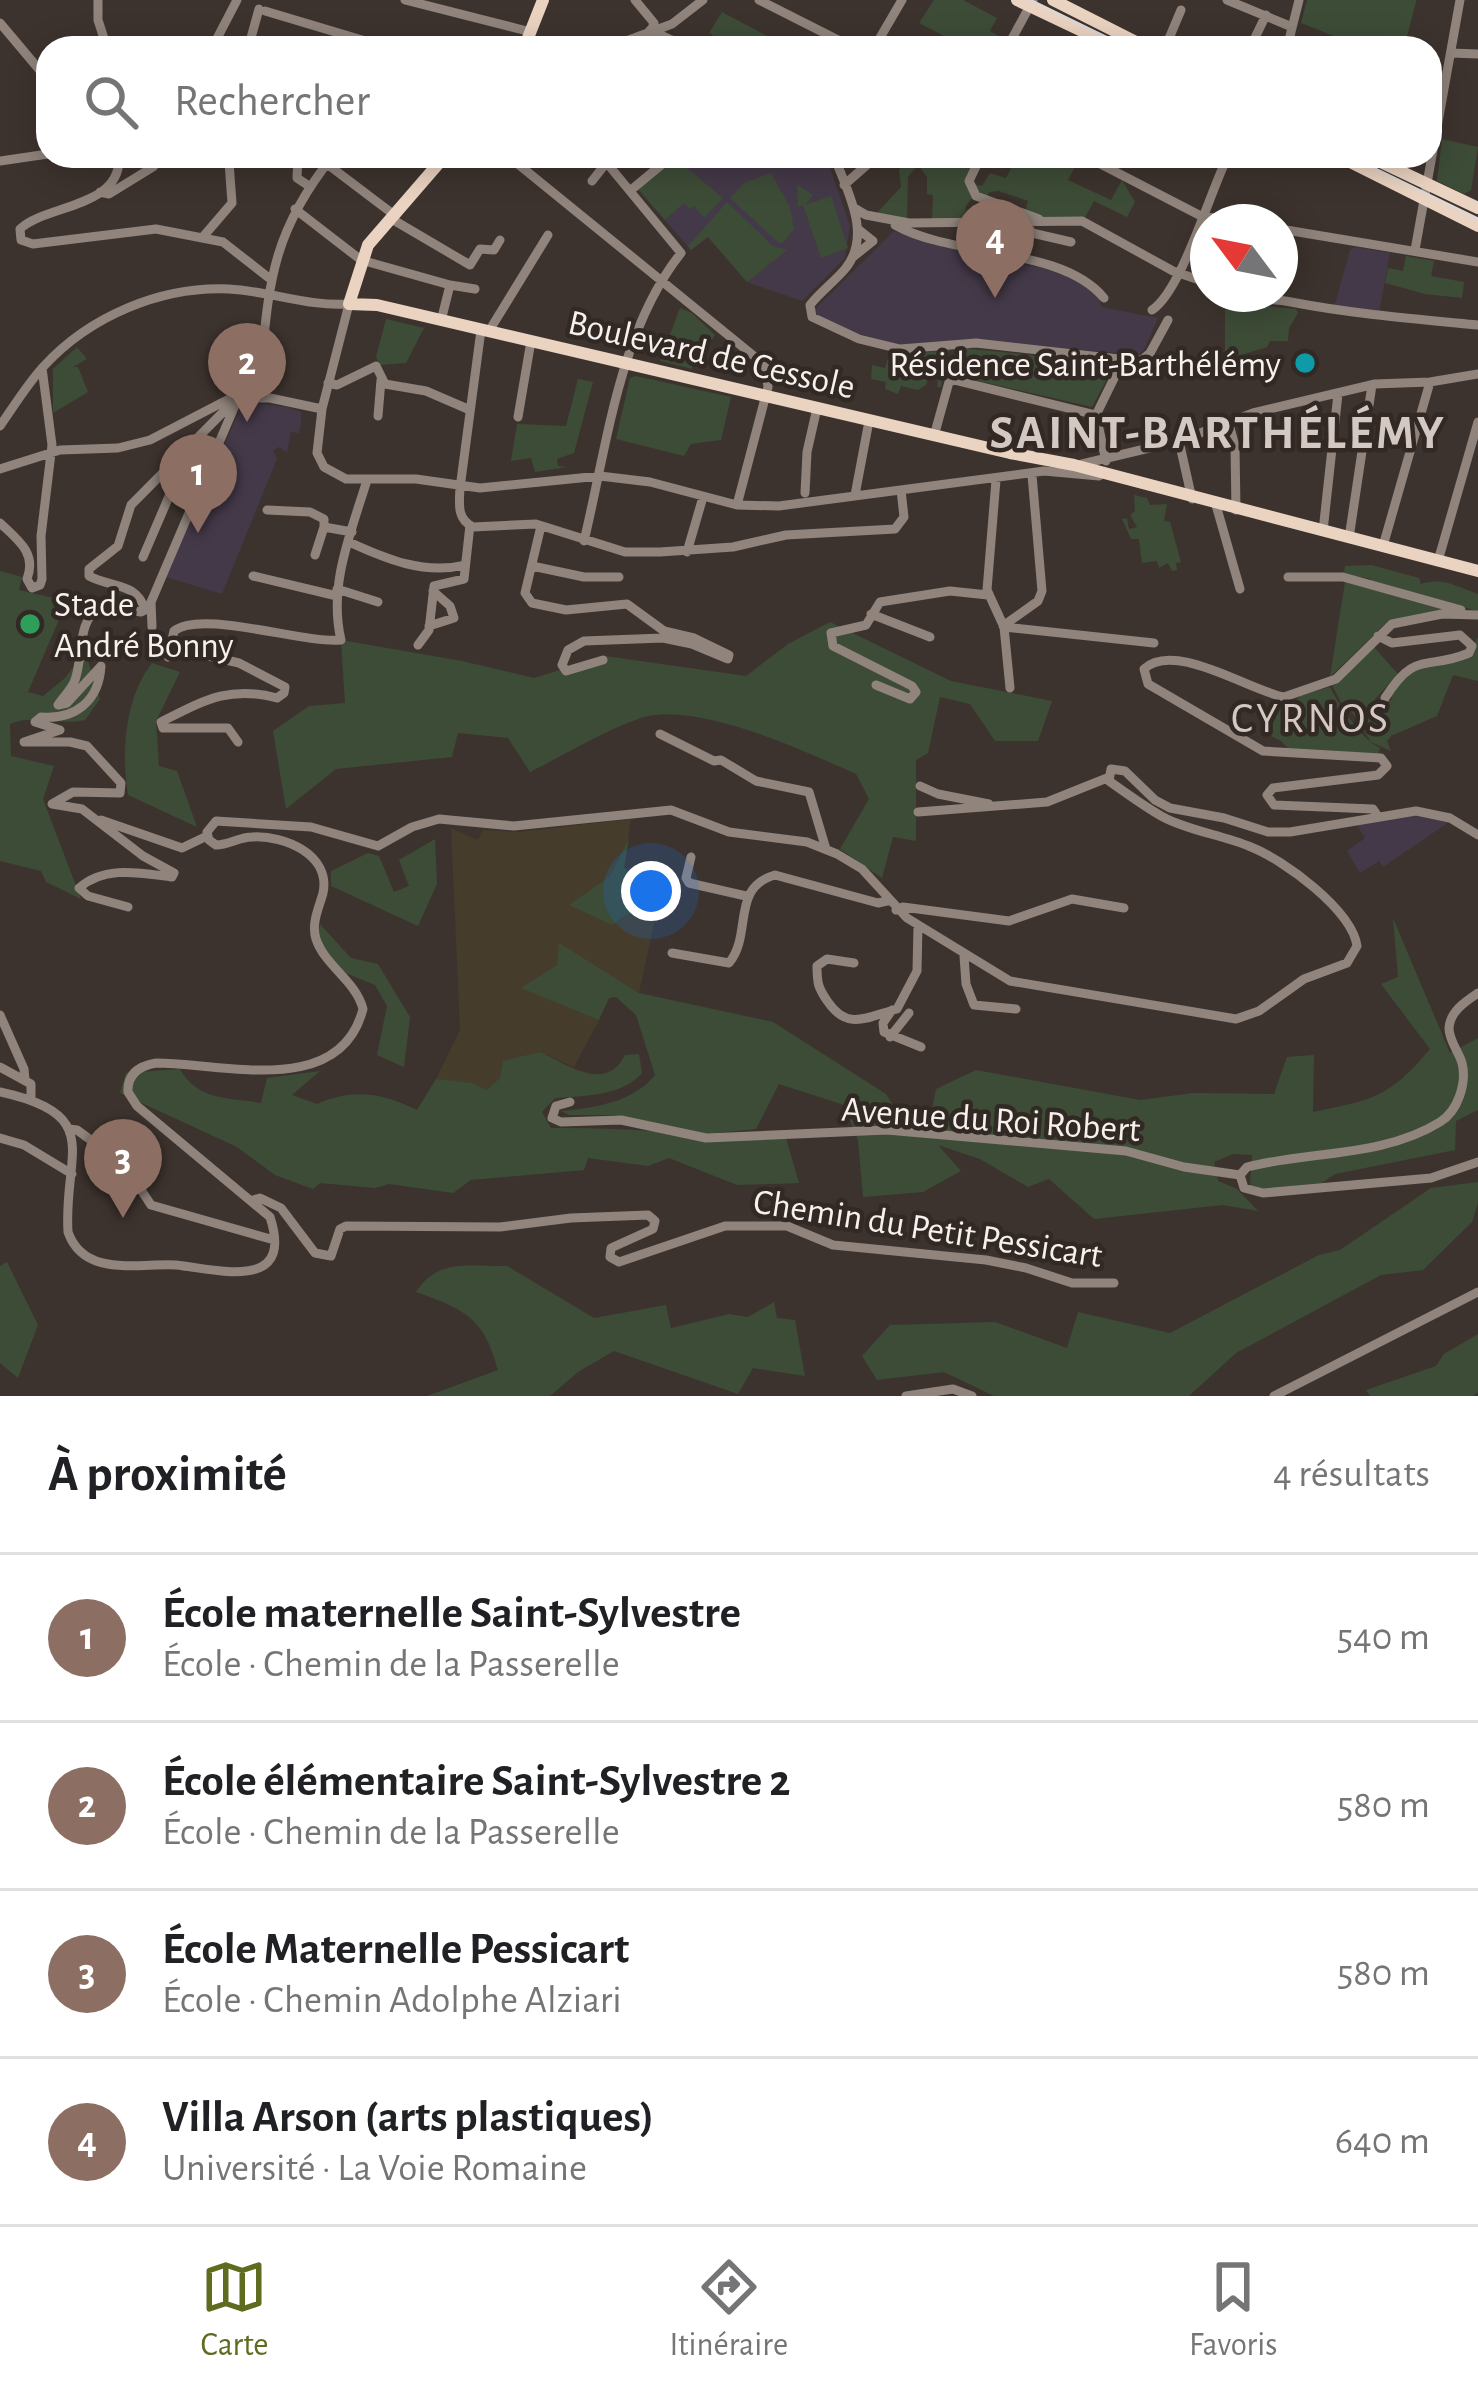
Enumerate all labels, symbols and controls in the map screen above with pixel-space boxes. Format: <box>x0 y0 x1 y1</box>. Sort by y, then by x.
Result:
search box <box>36 36 1442 168</box>
icon: search <box>78 69 144 135</box>
text: Rechercher <box>174 79 370 124</box>
pin: 4 <box>956 199 1034 298</box>
north arrow <box>1190 204 1298 312</box>
street label: Boulevard de Cessole <box>565 304 858 405</box>
pin: 2 <box>208 323 286 422</box>
place label: Résidence Saint-Barthélémy <box>889 347 1281 383</box>
marker: Résidence Saint-Barthélémy <box>1292 350 1318 376</box>
district label: SAINT-BARTHÉLÉMY <box>989 405 1447 458</box>
pin: 1 <box>159 434 237 533</box>
place label: Stade André Bonny <box>54 587 234 664</box>
marker: Stade André Bonny <box>17 611 43 637</box>
district label: CYRNOS <box>1231 698 1391 740</box>
your location <box>621 861 681 921</box>
street label: Avenue du Roi Robert <box>840 1092 1142 1148</box>
pin: 3 <box>84 1119 162 1218</box>
street label: Chemin du Petit Pessicart <box>751 1184 1105 1274</box>
text: À proximité <box>48 1449 287 1500</box>
text: 4 résultats <box>1273 1455 1430 1494</box>
text: École maternelle Saint-Sylvestre <box>162 1591 741 1636</box>
text: 1 <box>80 1618 94 1657</box>
text: 540 m <box>1337 1618 1430 1657</box>
text: École · Chemin de la Passerelle <box>162 1645 620 1684</box>
text: École élémentaire Saint-Sylvestre 2 <box>162 1759 790 1804</box>
text: 2 <box>78 1786 96 1825</box>
text: 580 m <box>1337 1786 1430 1825</box>
text: École · Chemin de la Passerelle <box>162 1813 620 1852</box>
text: École Maternelle Pessicart <box>162 1927 629 1972</box>
text: 3 <box>79 1954 95 1993</box>
text: 580 m <box>1337 1954 1430 1993</box>
text: École · Chemin Adolphe Alziari <box>162 1981 622 2020</box>
text: Villa Arson (arts plastiques) <box>162 2095 654 2140</box>
text: 4 <box>77 2122 97 2161</box>
text: 640 m <box>1335 2122 1430 2161</box>
text: Université · La Voie Romaine <box>162 2149 587 2188</box>
tab: Carte <box>200 2254 268 2366</box>
tab: Itinéraire <box>669 2254 788 2366</box>
tab: Favoris <box>1189 2254 1277 2366</box>

